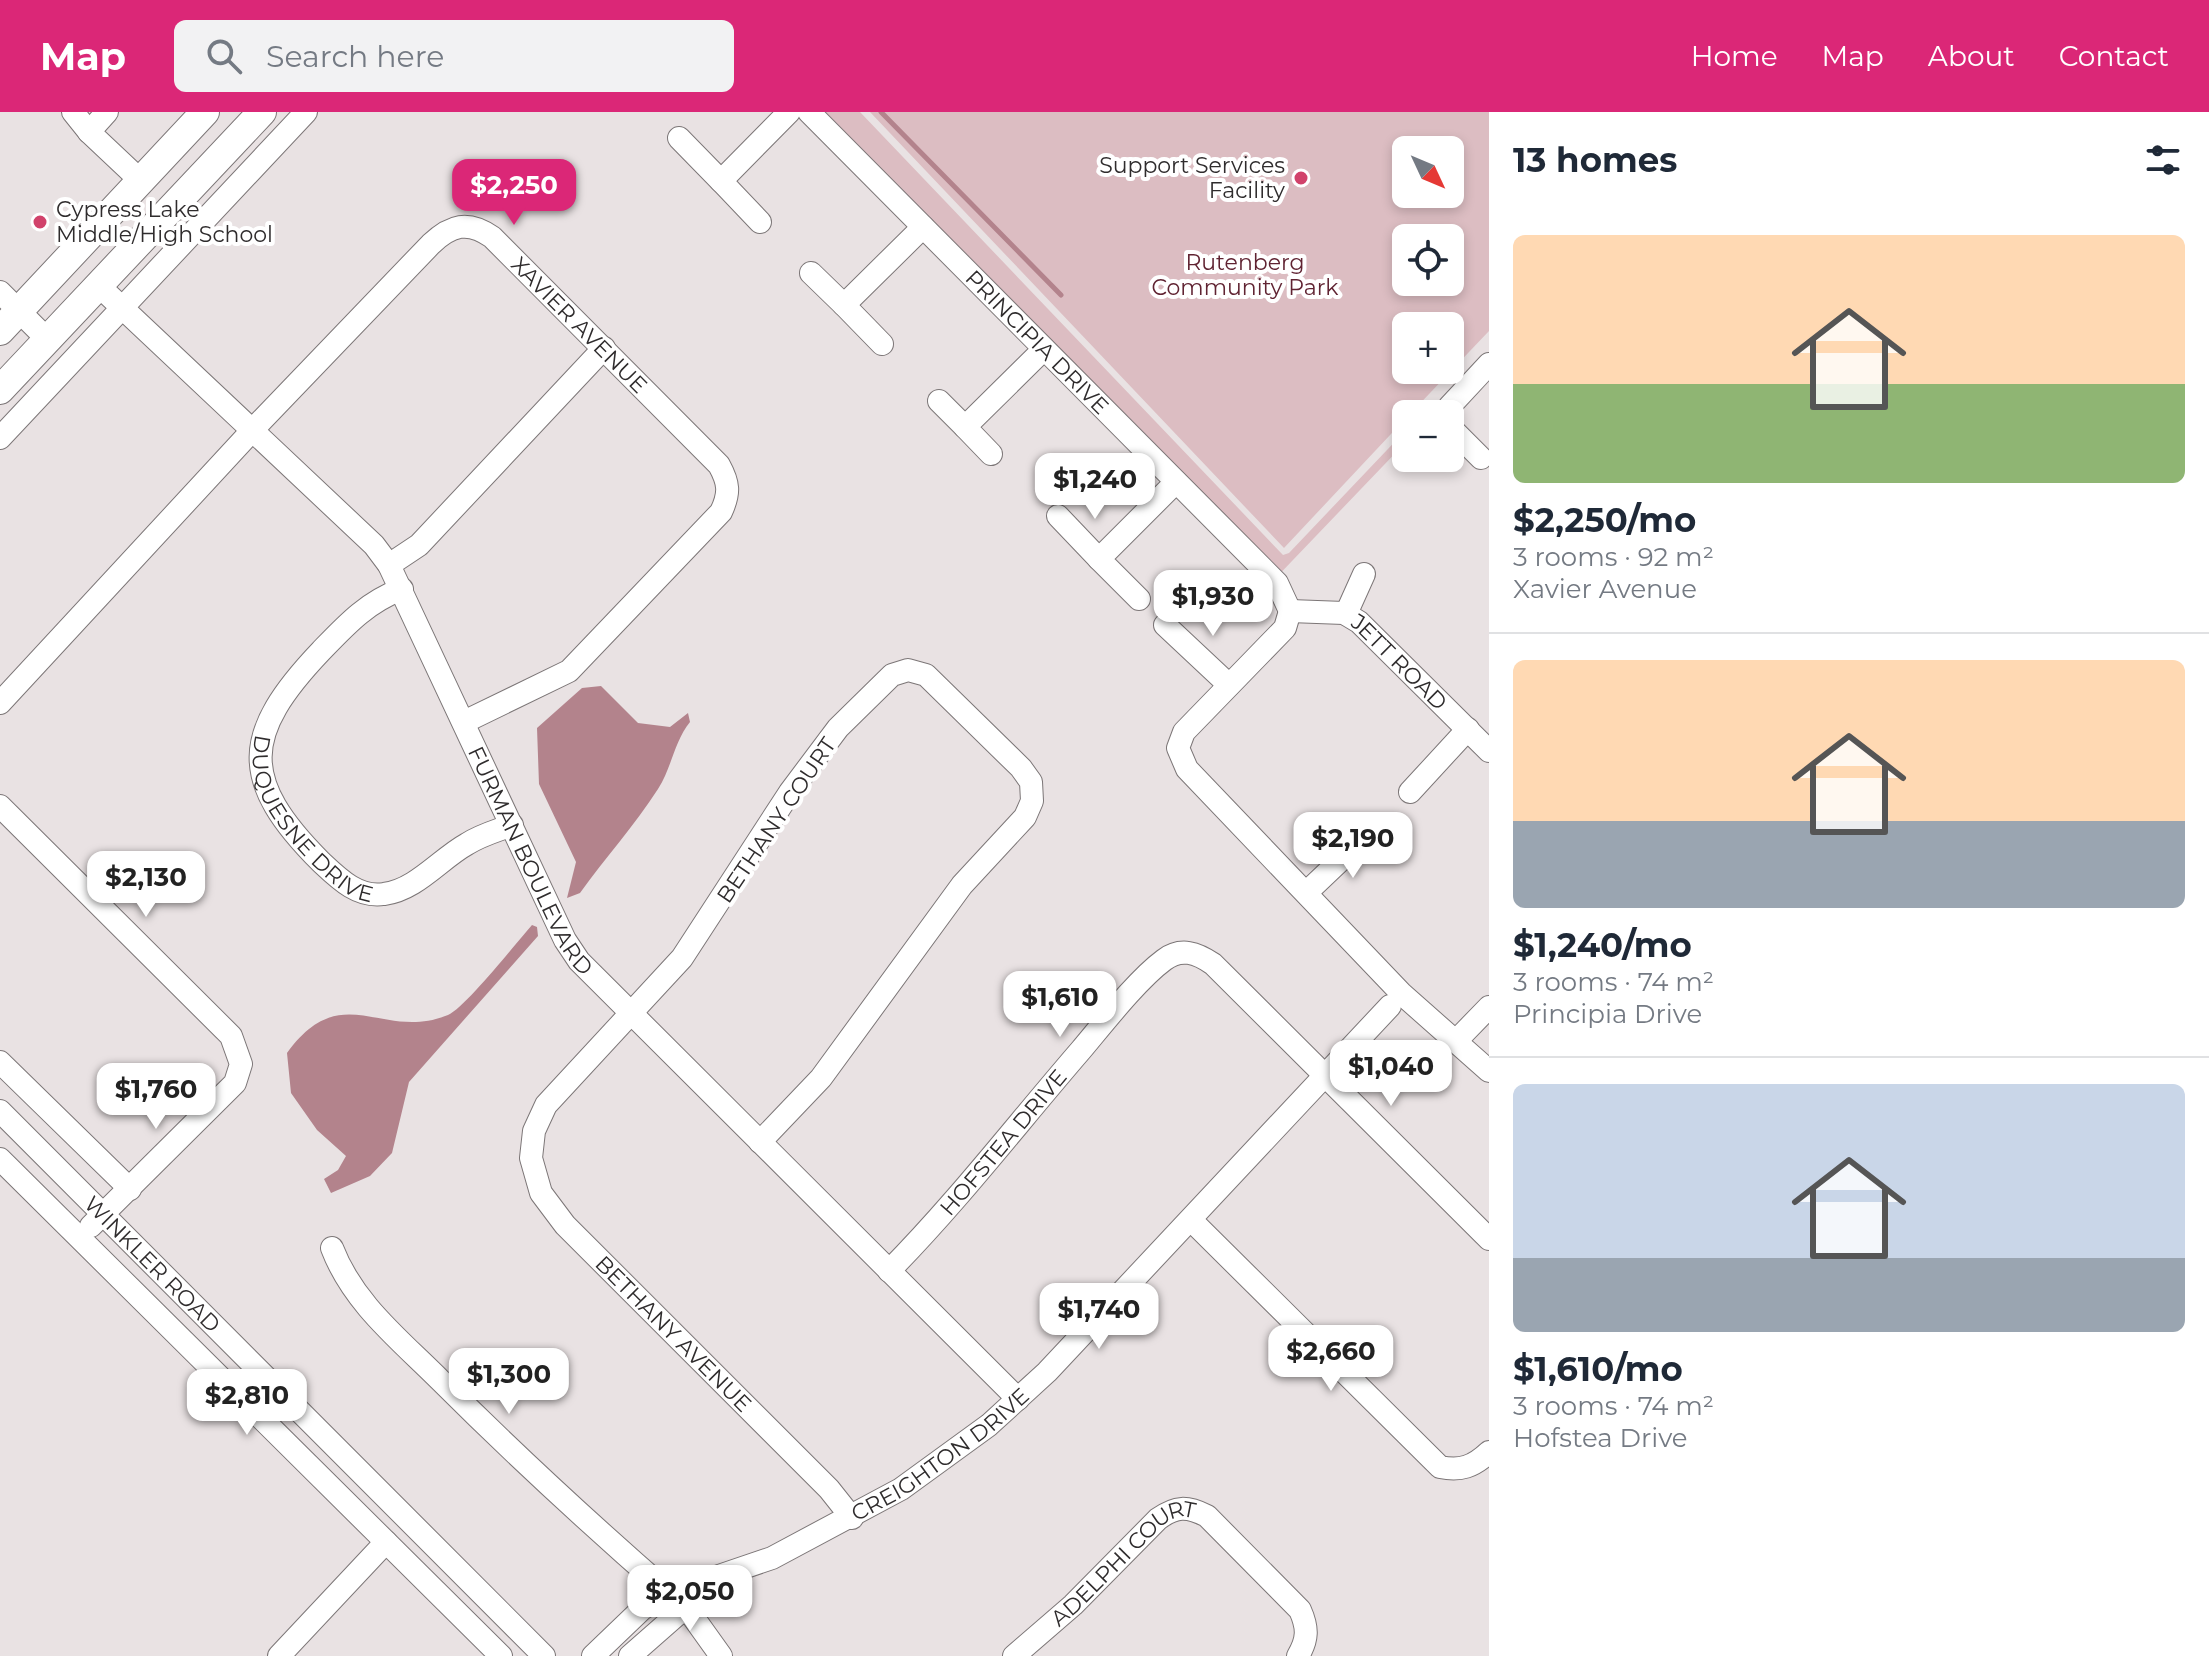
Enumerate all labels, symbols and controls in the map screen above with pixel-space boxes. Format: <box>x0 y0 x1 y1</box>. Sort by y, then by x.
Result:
search box <box>174 20 734 92</box>
text: Map <box>40 33 126 80</box>
icon: search <box>202 34 246 78</box>
text: Search here <box>266 38 444 75</box>
text: Home <box>1691 39 1778 73</box>
text: Map <box>1822 39 1884 73</box>
text: About <box>1928 39 2015 73</box>
text: Contact <box>2059 39 2169 73</box>
north arrow <box>1392 136 1464 208</box>
map controls <box>1392 136 1464 472</box>
icon: filters <box>2141 138 2185 182</box>
text: 13 homes <box>1513 139 1677 181</box>
place label: Support Services Facility <box>1099 152 1285 204</box>
pin: $2,250 <box>449 159 579 227</box>
text: $2,250 <box>470 169 558 201</box>
marker: Support Services Facility <box>1292 169 1310 187</box>
place label: Cypress Lake Middle/High School <box>56 196 273 248</box>
marker: Cypress Lake Middle/High School <box>31 213 49 231</box>
button: locate <box>1392 224 1464 296</box>
park label: Rutenberg Community Park <box>1151 249 1339 301</box>
street label: XAVIER AVENUE <box>505 251 653 399</box>
street label: PRINCIPIA DRIVE <box>960 264 1114 420</box>
icon: home <box>1777 287 1921 431</box>
button: + <box>1392 312 1464 384</box>
button: − <box>1392 400 1464 472</box>
pin: $1,240 <box>1030 453 1160 521</box>
text: $1,240 <box>1053 463 1137 495</box>
text: $2,250/mo <box>1513 499 1696 541</box>
text: 3 rooms · 92 m² <box>1513 541 1714 573</box>
pin: $1,930 <box>1148 570 1278 638</box>
text: Xavier Avenue <box>1513 573 1697 605</box>
text: $1,930 <box>1172 580 1254 612</box>
street label: JETT ROAD <box>1346 607 1453 716</box>
icon: home <box>1777 712 1921 856</box>
street label: BETHANY COURT <box>711 732 842 908</box>
street label: DUQUESNE DRIVE <box>246 733 376 908</box>
street label: FURMAN BOULEVARD <box>462 742 598 981</box>
pin: $2,190 <box>1288 812 1418 880</box>
text: $2,190 <box>1312 822 1394 854</box>
pin: $2,130 <box>81 851 211 919</box>
text: $2,130 <box>105 861 187 893</box>
text: $1,240/mo <box>1513 924 1692 966</box>
text: 3 rooms · 74 m² <box>1513 966 1714 998</box>
pin: $1,610 <box>995 971 1125 1039</box>
text: $1,610 <box>1021 981 1099 1013</box>
text: Principia Drive <box>1513 998 1702 1030</box>
pin: $1,040 <box>1326 1040 1456 1108</box>
text: $1,040 <box>1348 1050 1434 1082</box>
pin: $1,760 <box>91 1063 221 1131</box>
street label: HOFSTEA DRIVE <box>934 1064 1072 1221</box>
text: $1,760 <box>115 1073 197 1105</box>
icon: home <box>1777 1136 1921 1280</box>
street label: WINKLER ROAD <box>78 1190 226 1338</box>
street label: BETHANY AVENUE <box>590 1250 757 1418</box>
pin: $1,740 <box>1034 1283 1164 1351</box>
text: $1,740 <box>1058 1293 1140 1325</box>
pin: $2,660 <box>1266 1325 1396 1393</box>
text: $2,660 <box>1286 1335 1376 1367</box>
pin: $1,300 <box>444 1348 574 1416</box>
text: $1,610/mo <box>1513 1348 1683 1390</box>
text: $1,300 <box>467 1358 551 1390</box>
pin: $2,810 <box>182 1369 312 1437</box>
text: $2,810 <box>205 1379 289 1411</box>
street label: CREIGHTON DRIVE <box>847 1382 1035 1527</box>
text: 3 rooms · 74 m² <box>1513 1390 1714 1422</box>
text: Hofstea Drive <box>1513 1422 1688 1454</box>
street label: ADELPHI COURT <box>1045 1495 1199 1632</box>
pin: $2,050 <box>625 1565 755 1633</box>
text: $2,050 <box>645 1575 735 1607</box>

